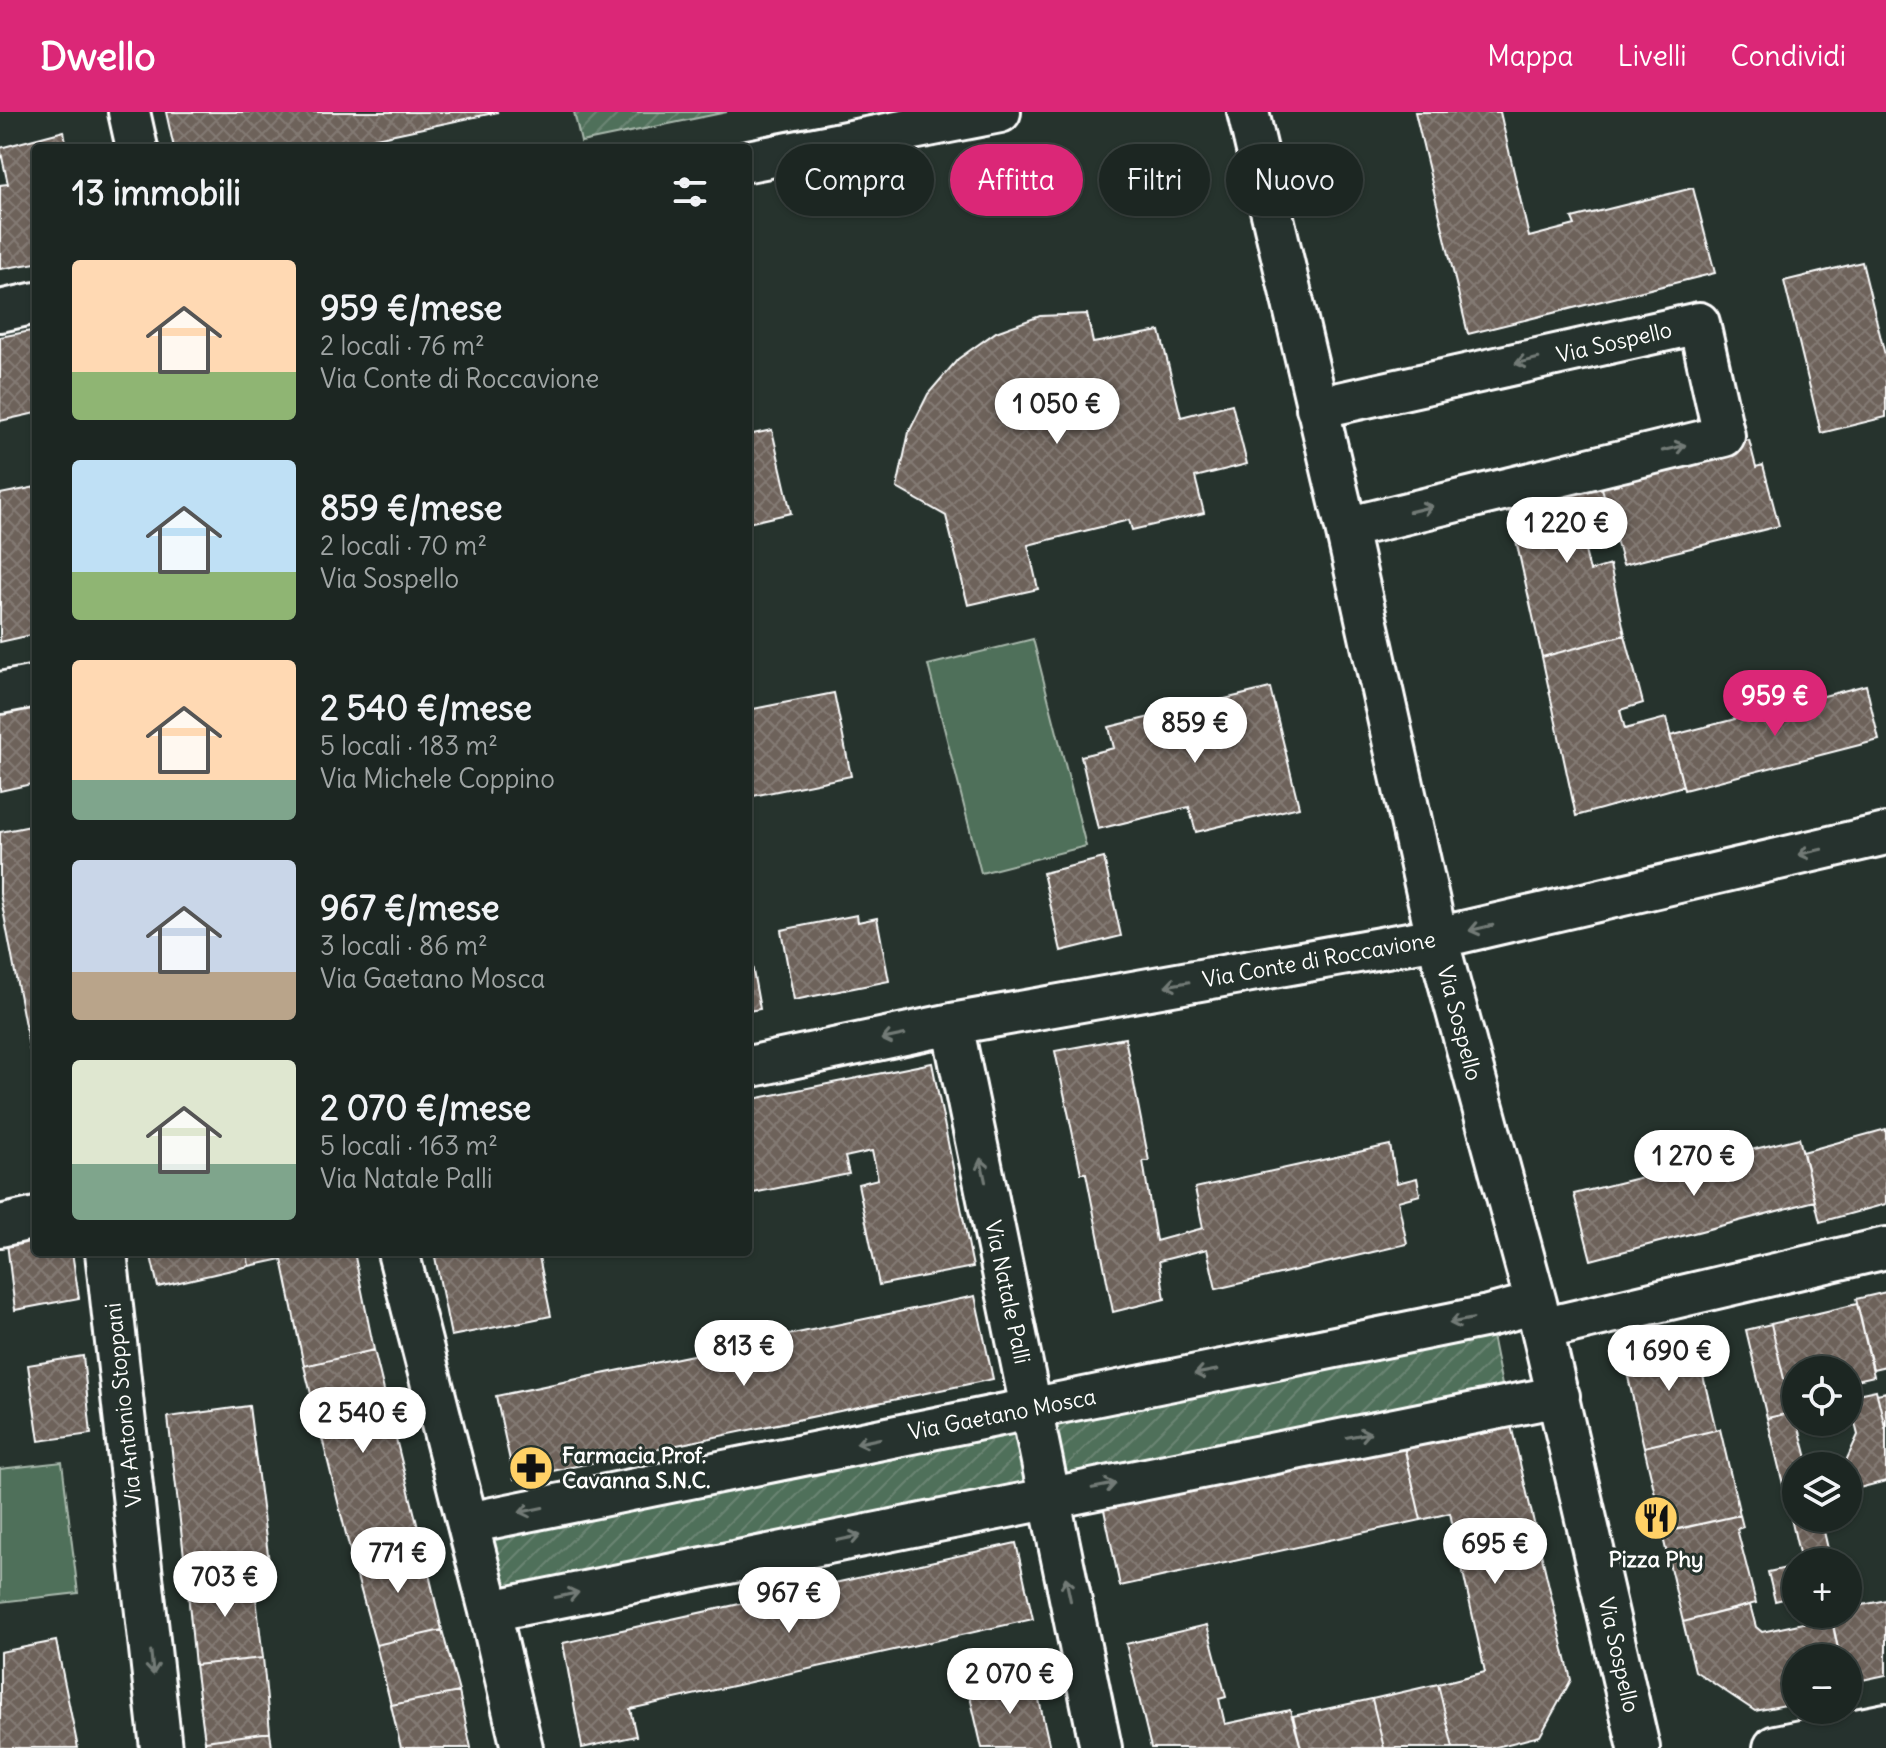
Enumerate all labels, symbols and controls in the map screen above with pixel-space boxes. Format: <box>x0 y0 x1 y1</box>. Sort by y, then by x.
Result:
text: Dwello <box>40 33 156 80</box>
text: Mappa <box>1487 38 1574 74</box>
text: Livelli <box>1618 38 1687 74</box>
text: Condividi <box>1731 38 1846 74</box>
chip: Compra <box>776 144 934 216</box>
chip: Affitta <box>950 144 1083 216</box>
chip: Filtri <box>1099 144 1210 216</box>
chip: Nuovo <box>1226 144 1363 216</box>
icon: filters <box>668 170 712 214</box>
text: 13 immobili <box>72 171 241 214</box>
text: 959 €/mese <box>320 286 502 329</box>
icon: home <box>136 292 232 388</box>
street label: Via Sospello <box>1554 315 1674 369</box>
text: 2 locali · 76 m² <box>320 329 485 362</box>
one-way arrow <box>1515 354 1540 369</box>
text: Via Conte di Roccavione <box>320 362 599 395</box>
pin: 1 050 € <box>983 378 1131 446</box>
text: 1 050 € <box>1013 387 1101 420</box>
one-way arrow <box>1661 440 1687 455</box>
text: 859 €/mese <box>320 486 502 529</box>
icon: home <box>136 492 232 588</box>
pin: 1 220 € <box>1493 497 1641 565</box>
one-way arrow <box>1408 501 1434 516</box>
text: 1 220 € <box>1524 506 1610 539</box>
text: 2 locali · 70 m² <box>320 529 487 562</box>
text: Via Sospello <box>320 562 459 595</box>
pin: 959 € <box>1719 670 1831 738</box>
text: 959 € <box>1741 679 1809 712</box>
text: 2 540 €/mese <box>320 686 532 729</box>
icon: home <box>136 692 232 788</box>
pin: 859 € <box>1139 697 1251 765</box>
text: 859 € <box>1161 706 1229 739</box>
text: 5 locali · 183 m² <box>320 729 498 762</box>
text: Via Michele Coppino <box>320 762 555 795</box>
one-way arrow <box>1798 845 1823 860</box>
text: 967 €/mese <box>320 886 500 929</box>
icon: home <box>136 892 232 988</box>
one-way arrow <box>1468 921 1494 936</box>
street label: Via Conte di Roccavione <box>1200 925 1438 993</box>
text: 3 locali · 86 m² <box>320 929 488 962</box>
text: Via Gaetano Mosca <box>320 962 545 995</box>
street label: Via Sospello <box>1431 963 1489 1083</box>
one-way arrow <box>1164 978 1190 993</box>
one-way arrow <box>881 1030 907 1045</box>
text: 2 070 €/mese <box>320 1086 531 1129</box>
icon: home <box>136 1092 232 1188</box>
text: 5 locali · 163 m² <box>320 1129 498 1162</box>
pin: 1 270 € <box>1620 1130 1768 1198</box>
text: 1 270 € <box>1652 1139 1736 1172</box>
one-way arrow <box>974 1158 989 1183</box>
text: Via Natale Palli <box>320 1162 493 1195</box>
street label: Via Natale Palli <box>979 1218 1037 1366</box>
street label: Via Antonio Stoppani <box>98 1302 148 1508</box>
one-way arrow <box>1448 1315 1474 1330</box>
pin: 813 € <box>688 1320 800 1388</box>
pin: 1 690 € <box>1595 1325 1743 1393</box>
text: 813 € <box>713 1329 775 1362</box>
text: 1 690 € <box>1626 1334 1712 1367</box>
map controls <box>1782 1356 1862 1724</box>
button: locate <box>1782 1356 1862 1436</box>
one-way arrow <box>1193 1366 1219 1381</box>
street label: Via Gaetano Mosca <box>906 1382 1098 1446</box>
pin: 2 540 € <box>289 1387 437 1455</box>
text: 2 540 € <box>318 1396 408 1429</box>
one-way arrow <box>1345 1427 1371 1442</box>
one-way arrow <box>856 1434 882 1449</box>
place label: Farmacia Prof. Cavanna S.N.C. <box>562 1441 711 1494</box>
pharmacy icon: Farmacia Prof. Cavanna S.N.C. <box>507 1444 555 1492</box>
button: layers <box>1782 1452 1862 1532</box>
one-way arrow <box>1091 1478 1116 1493</box>
restaurant icon: Pizza Phy <box>1632 1494 1680 1542</box>
one-way arrow <box>519 1503 545 1518</box>
pin: 695 € <box>1439 1518 1551 1586</box>
pin: 771 € <box>342 1527 454 1595</box>
text: 695 € <box>1461 1527 1529 1560</box>
one-way arrow <box>836 1529 861 1544</box>
text: 771 € <box>369 1536 427 1569</box>
place label: Pizza Phy <box>1608 1545 1704 1573</box>
button: + <box>1782 1548 1862 1628</box>
pin: 703 € <box>169 1551 281 1619</box>
text: 703 € <box>191 1560 259 1593</box>
pin: 967 € <box>733 1567 845 1635</box>
text: 967 € <box>756 1576 822 1609</box>
one-way arrow <box>1060 1577 1075 1603</box>
one-way arrow <box>554 1587 579 1602</box>
street label: Via Sospello <box>1592 1595 1646 1715</box>
button: − <box>1782 1644 1862 1724</box>
pin: 2 070 € <box>936 1648 1084 1716</box>
one-way arrow <box>145 1650 160 1676</box>
text: 2 070 € <box>965 1657 1055 1690</box>

